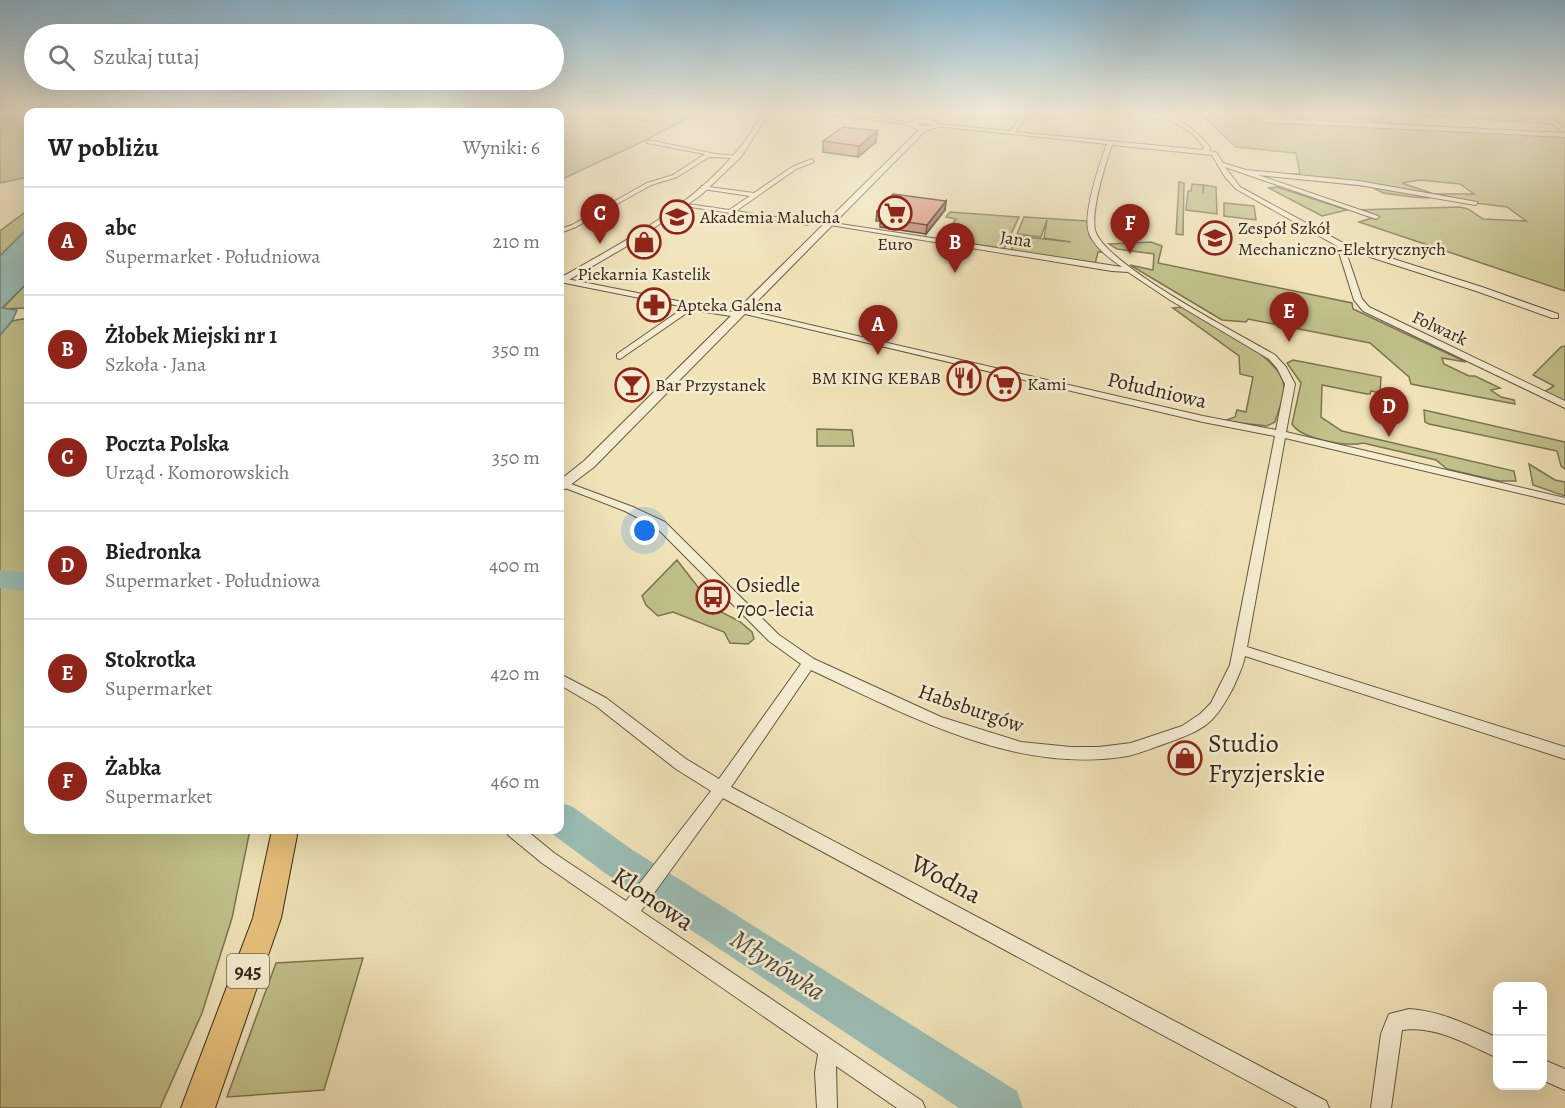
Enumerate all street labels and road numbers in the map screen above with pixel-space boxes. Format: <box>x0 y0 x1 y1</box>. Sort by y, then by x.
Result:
street label: Jana <box>998 225 1034 253</box>
street label: Folwark <box>1408 305 1472 351</box>
street label: Południowa <box>1105 365 1210 415</box>
street label: Habsburgów <box>915 677 1028 739</box>
street label: Wodna <box>904 845 988 912</box>
street label: Klonowa <box>605 859 701 939</box>
road number: 945 <box>227 954 269 988</box>

